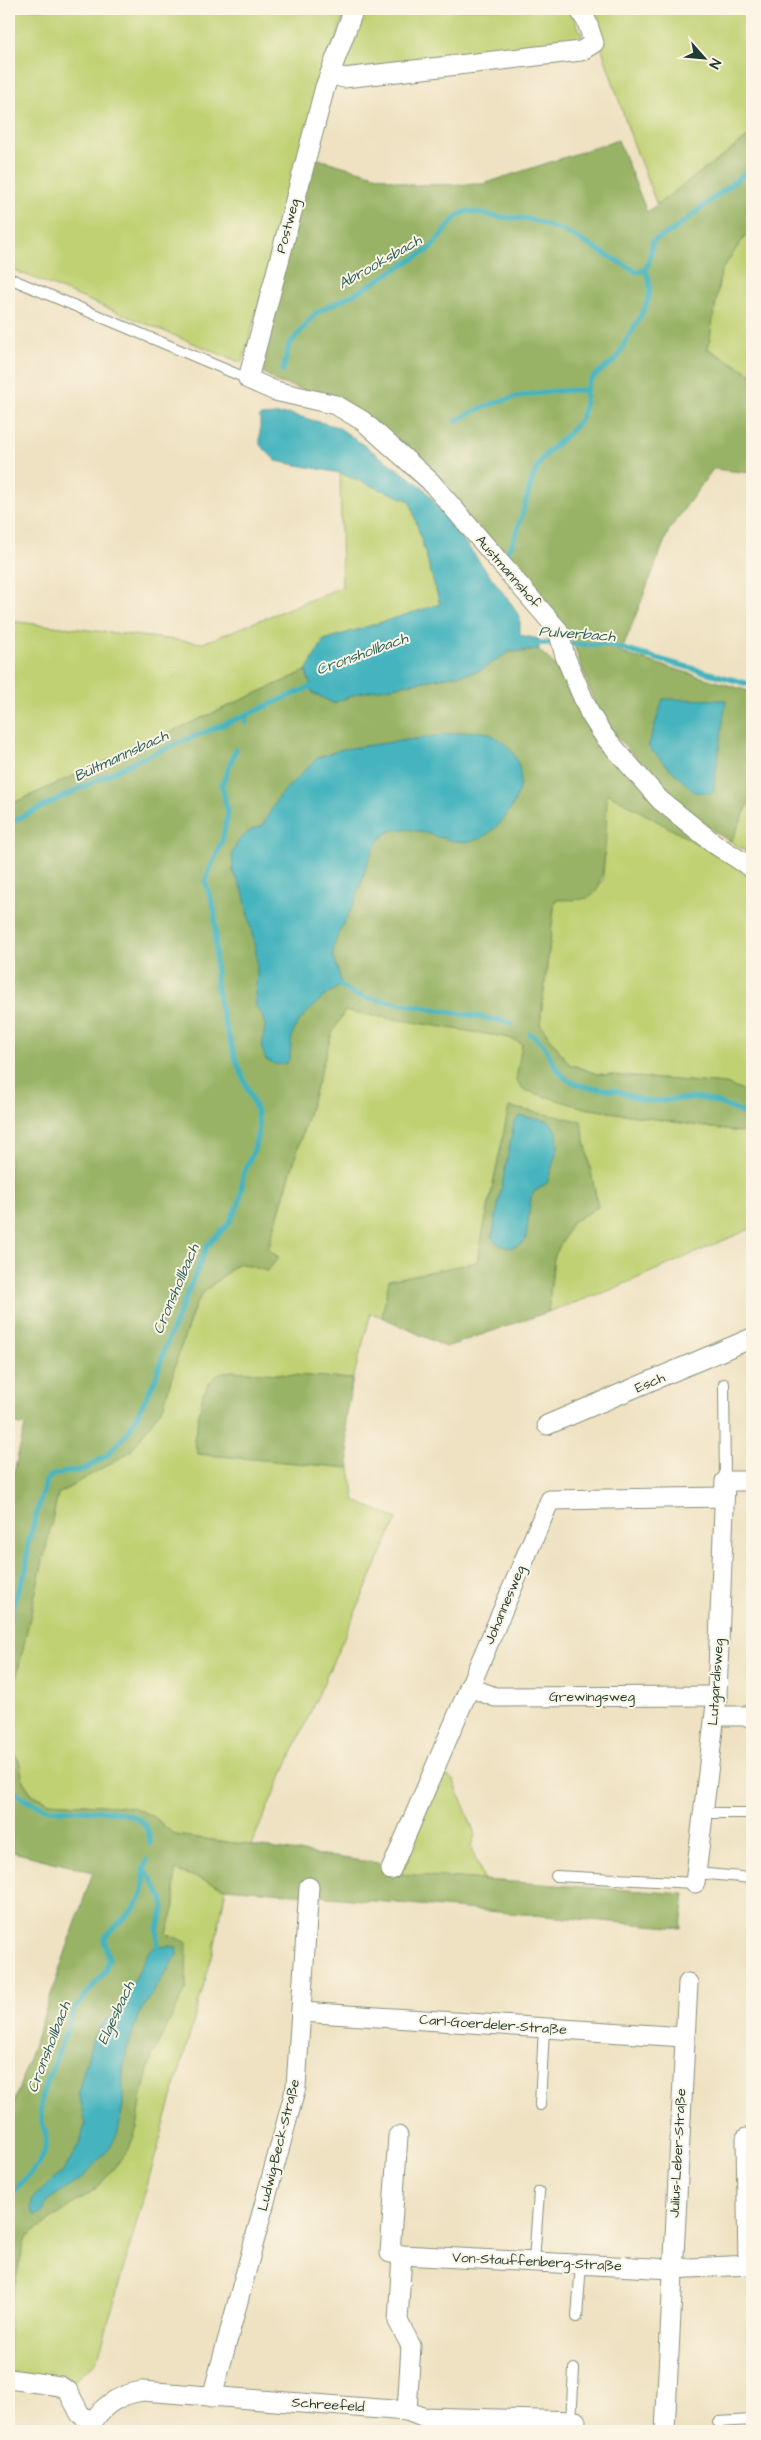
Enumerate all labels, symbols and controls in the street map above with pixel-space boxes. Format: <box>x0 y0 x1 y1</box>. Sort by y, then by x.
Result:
north arrow <box>678 32 728 82</box>
text: N <box>704 55 726 72</box>
street label: Postweg <box>271 197 305 255</box>
water label: Abrooksbach <box>335 229 426 294</box>
street label: Austmannshof <box>471 531 546 613</box>
water label: Pulverbach <box>538 621 617 647</box>
water label: Cronshollbach <box>313 628 411 680</box>
water label: Bültmannsbach <box>71 725 172 787</box>
water label: Cronshollbach <box>148 1240 205 1337</box>
street label: Esch <box>632 1368 668 1398</box>
street label: Johannesweg <box>479 1562 531 1648</box>
street label: Lutgardisweg <box>703 1638 729 1726</box>
street label: Grewingsweg <box>549 1687 635 1707</box>
water label: Elgesbach <box>92 1977 141 2048</box>
water label: Cronshollbach <box>22 1998 76 2096</box>
street label: Carl-Goerdeler-Straße <box>419 2010 568 2040</box>
street label: Ludwig-Beck-Straße <box>253 2077 305 2213</box>
street label: Julius-Leber-Straße <box>665 2088 691 2218</box>
street label: Von-Stauffenberg-Straße <box>452 2248 623 2276</box>
street label: Schreefeld <box>291 2392 365 2418</box>

